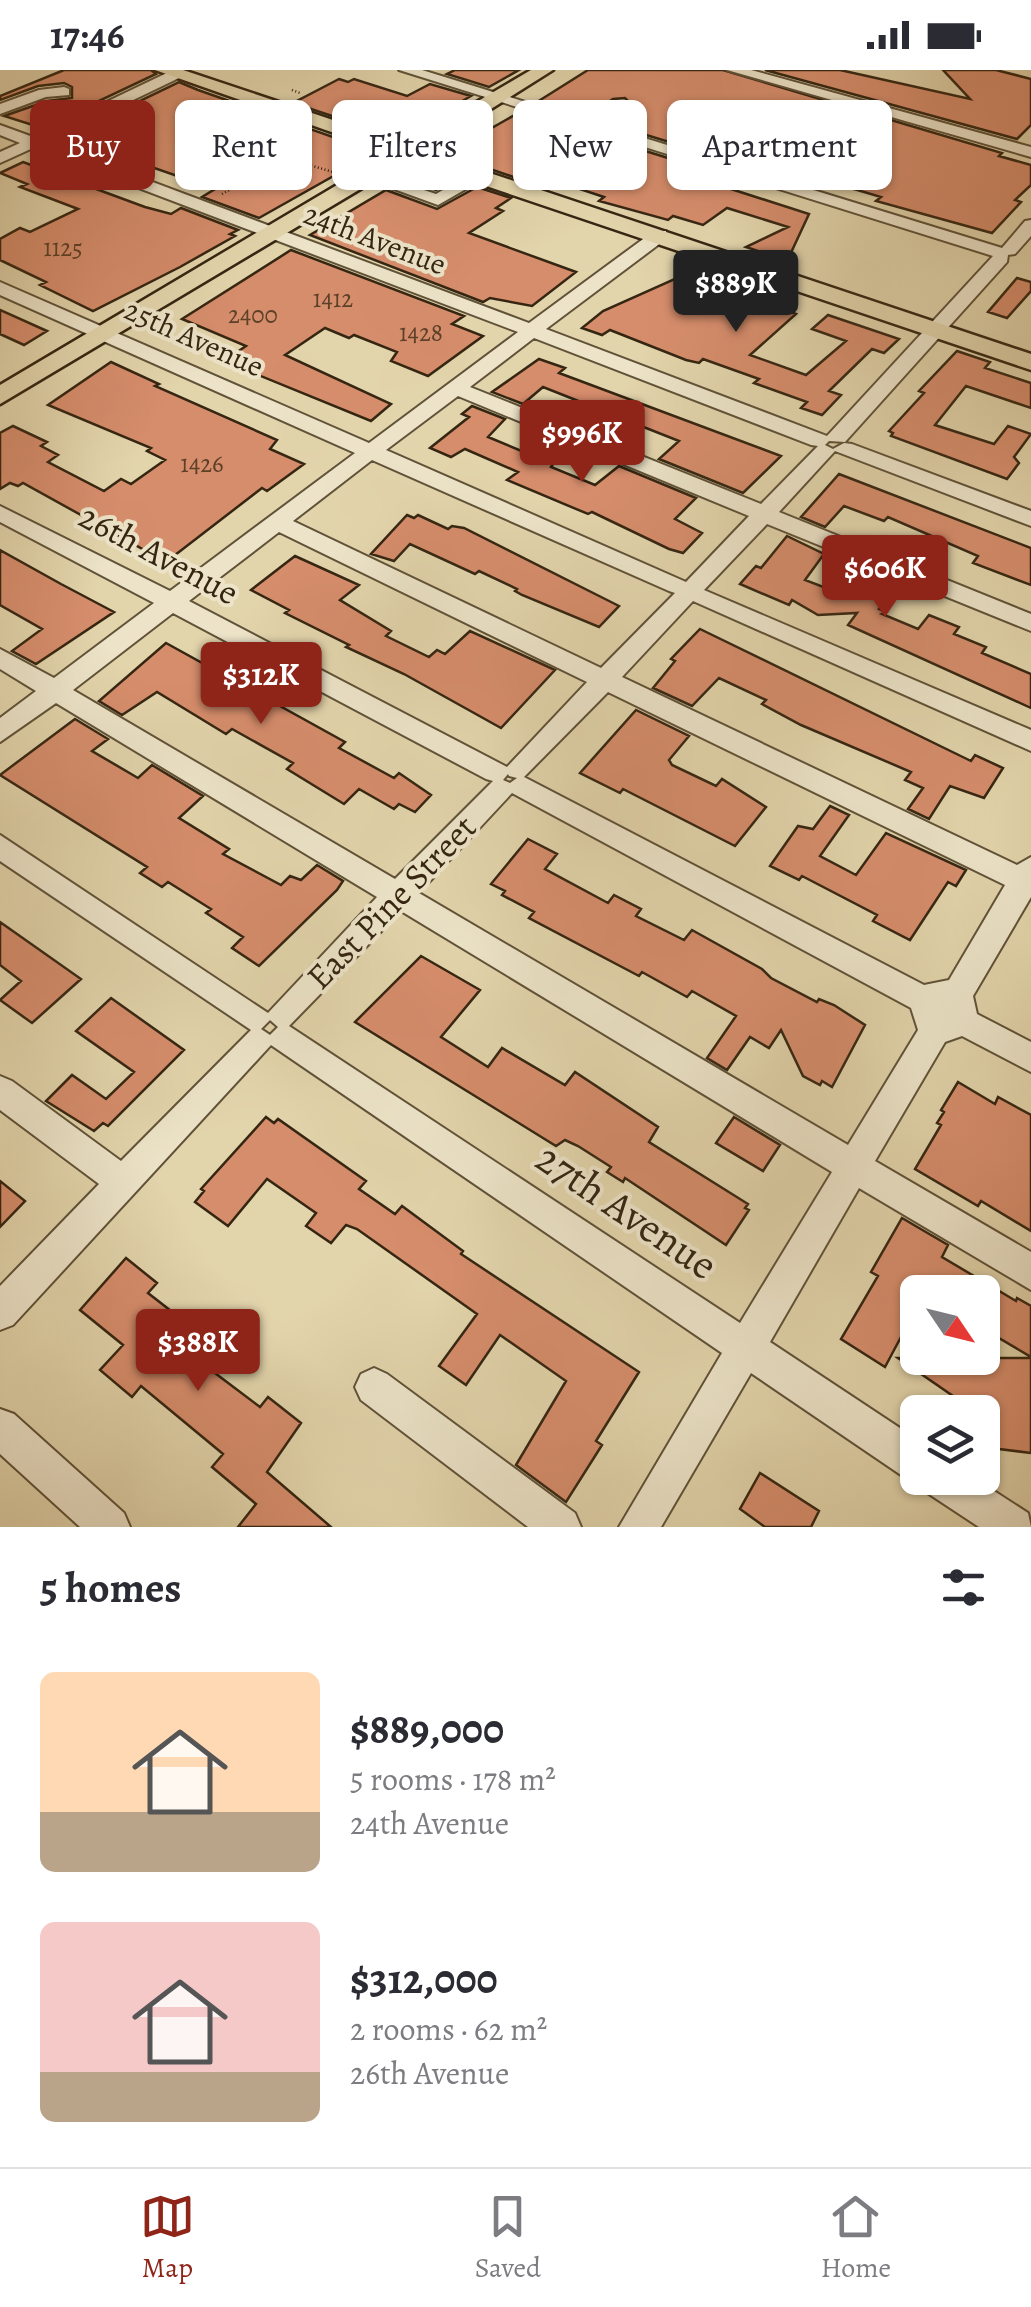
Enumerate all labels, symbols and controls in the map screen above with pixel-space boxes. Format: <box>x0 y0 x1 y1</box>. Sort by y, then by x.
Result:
text: 17:46 <box>50 9 124 61</box>
chip: Buy <box>30 100 155 190</box>
chip: Rent <box>175 100 312 190</box>
chip: Filters <box>332 100 493 190</box>
chip: New <box>513 100 647 190</box>
chip: Apartment <box>667 100 892 190</box>
street label: 24th Avenue <box>298 194 452 284</box>
house number: 1125 <box>43 231 83 265</box>
pin: $889K <box>666 250 806 335</box>
text: $889K <box>695 260 777 304</box>
house number: 1412 <box>313 282 353 316</box>
street label: 25th Avenue <box>118 290 270 386</box>
house number: 2400 <box>228 298 278 332</box>
house number: 1428 <box>399 316 443 350</box>
pin: $996K <box>512 400 652 485</box>
text: $996K <box>542 410 622 454</box>
house number: 1426 <box>180 447 224 481</box>
street label: 26th Avenue <box>71 492 247 616</box>
pin: $606K <box>815 535 955 620</box>
text: $606K <box>844 545 926 589</box>
pin: $312K <box>191 642 331 727</box>
text: $312K <box>223 652 299 696</box>
street label: East Pine Street <box>295 804 487 1000</box>
street label: 27th Avenue <box>525 1129 729 1293</box>
north arrow <box>900 1275 1000 1375</box>
map controls <box>900 1275 1000 1495</box>
pin: $388K <box>128 1309 268 1394</box>
text: $388K <box>158 1319 238 1363</box>
button: layers <box>900 1395 1000 1495</box>
text: 5 homes <box>40 1559 181 1616</box>
icon: filters <box>936 1560 991 1615</box>
text: $889,000 <box>350 1700 504 1757</box>
icon: home <box>120 1712 240 1832</box>
text: 5 rooms · 178 m² <box>350 1757 556 1801</box>
text: 24th Avenue <box>350 1801 509 1845</box>
text: $312,000 <box>350 1950 498 2007</box>
icon: home <box>120 1962 240 2082</box>
text: 2 rooms · 62 m² <box>350 2007 547 2051</box>
text: 26th Avenue <box>350 2051 509 2095</box>
tab: Map <box>140 2189 195 2287</box>
tab: Saved <box>475 2189 541 2287</box>
tab: Home <box>821 2189 891 2287</box>

